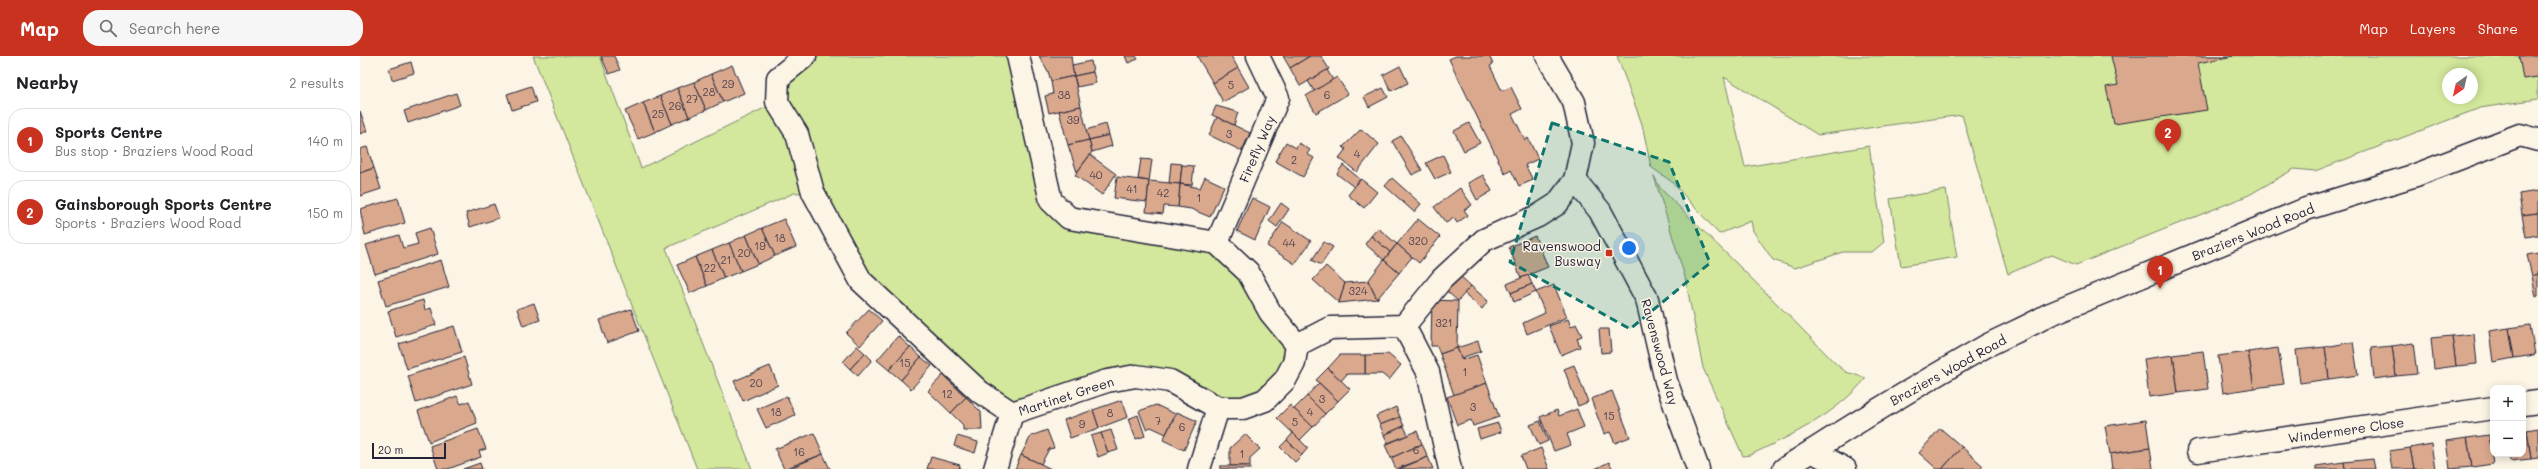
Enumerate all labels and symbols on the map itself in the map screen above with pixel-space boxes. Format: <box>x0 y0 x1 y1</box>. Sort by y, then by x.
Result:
north arrow <box>2442 68 2478 104</box>
house number: 29 <box>722 76 735 91</box>
house number: 5 <box>1228 77 1234 92</box>
house number: 28 <box>703 84 716 99</box>
house number: 38 <box>1057 87 1071 102</box>
house number: 6 <box>1324 87 1330 102</box>
house number: 27 <box>686 91 698 106</box>
house number: 26 <box>669 98 681 113</box>
house number: 25 <box>652 106 664 121</box>
house number: 39 <box>1067 112 1080 127</box>
street label: Firefly Way <box>1235 112 1278 185</box>
pin: 2 <box>2155 119 2181 152</box>
house number: 3 <box>1226 126 1233 141</box>
house number: 4 <box>1354 146 1361 161</box>
house number: 2 <box>1291 152 1297 167</box>
house number: 40 <box>1089 167 1103 182</box>
house number: 41 <box>1126 181 1138 196</box>
house number: 42 <box>1157 185 1169 200</box>
house number: 1 <box>1197 190 1201 205</box>
street label: Braziers Wood Road <box>2189 199 2317 264</box>
house number: 18 <box>774 230 786 245</box>
house number: 320 <box>1408 233 1428 248</box>
house number: 44 <box>1283 235 1296 250</box>
place label: Ravenswood Busway <box>1522 237 1601 269</box>
house number: 19 <box>754 238 766 253</box>
your location <box>1619 238 1639 258</box>
house number: 20 <box>738 245 751 260</box>
marker: Ravenswood Busway <box>1604 248 1614 258</box>
house number: 21 <box>720 252 732 267</box>
pin: 1 <box>2147 256 2173 289</box>
house number: 22 <box>704 260 716 275</box>
house number: 324 <box>1348 283 1368 298</box>
street label: Ravenswood Way <box>1638 297 1683 407</box>
house number: 321 <box>1435 315 1453 330</box>
street label: Braziers Wood Road <box>1887 330 2009 409</box>
house number: 15 <box>899 355 911 370</box>
house number: 1 <box>1463 364 1467 379</box>
street label: Martinet Green <box>1016 372 1116 419</box>
house number: 20 <box>750 375 763 390</box>
house number: 12 <box>941 386 953 401</box>
house number: 3 <box>1319 391 1326 406</box>
house number: 3 <box>1470 399 1477 414</box>
house number: 18 <box>770 404 782 419</box>
house number: 4 <box>1307 404 1314 419</box>
house number: 8 <box>1107 405 1114 420</box>
house number: 15 <box>1603 408 1615 423</box>
house number: 7 <box>1155 413 1161 428</box>
street label: Windermere Close <box>2287 413 2405 446</box>
house number: 5 <box>1292 414 1298 429</box>
house number: 9 <box>1079 416 1086 431</box>
house number: 6 <box>1179 419 1185 434</box>
scale bar <box>372 441 446 460</box>
house number: 6 <box>1413 442 1419 457</box>
house number: 16 <box>793 444 805 459</box>
house number: 1 <box>1240 446 1244 461</box>

